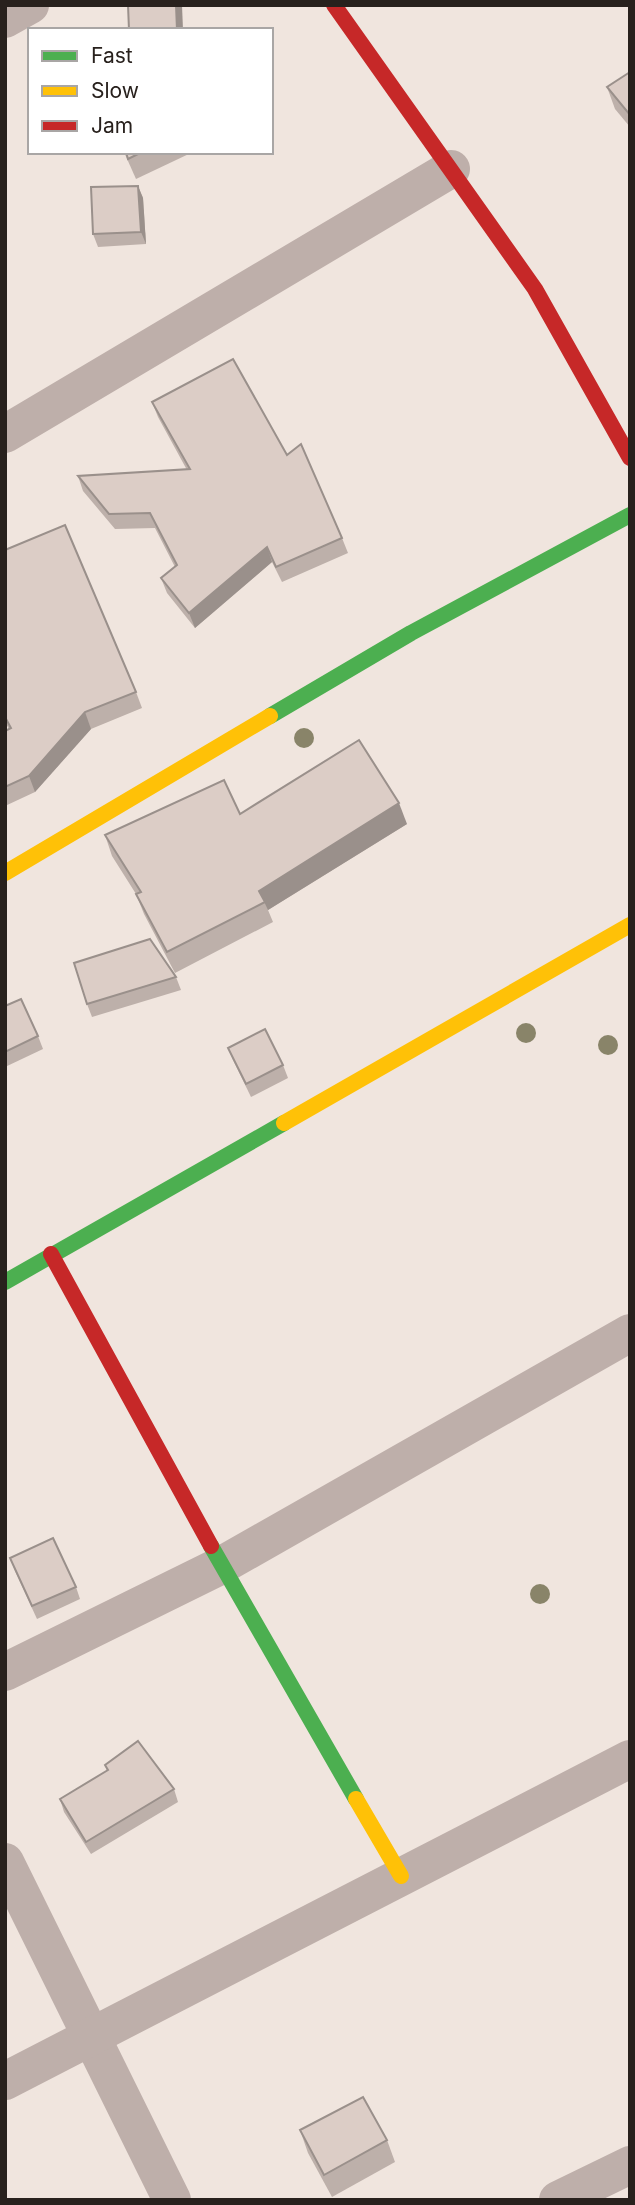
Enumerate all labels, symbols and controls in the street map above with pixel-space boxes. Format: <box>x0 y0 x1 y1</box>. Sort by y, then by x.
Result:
legend <box>28 28 273 154</box>
text: Fast <box>91 43 133 68</box>
text: Slow <box>91 78 139 103</box>
text: Jam <box>91 113 133 138</box>

